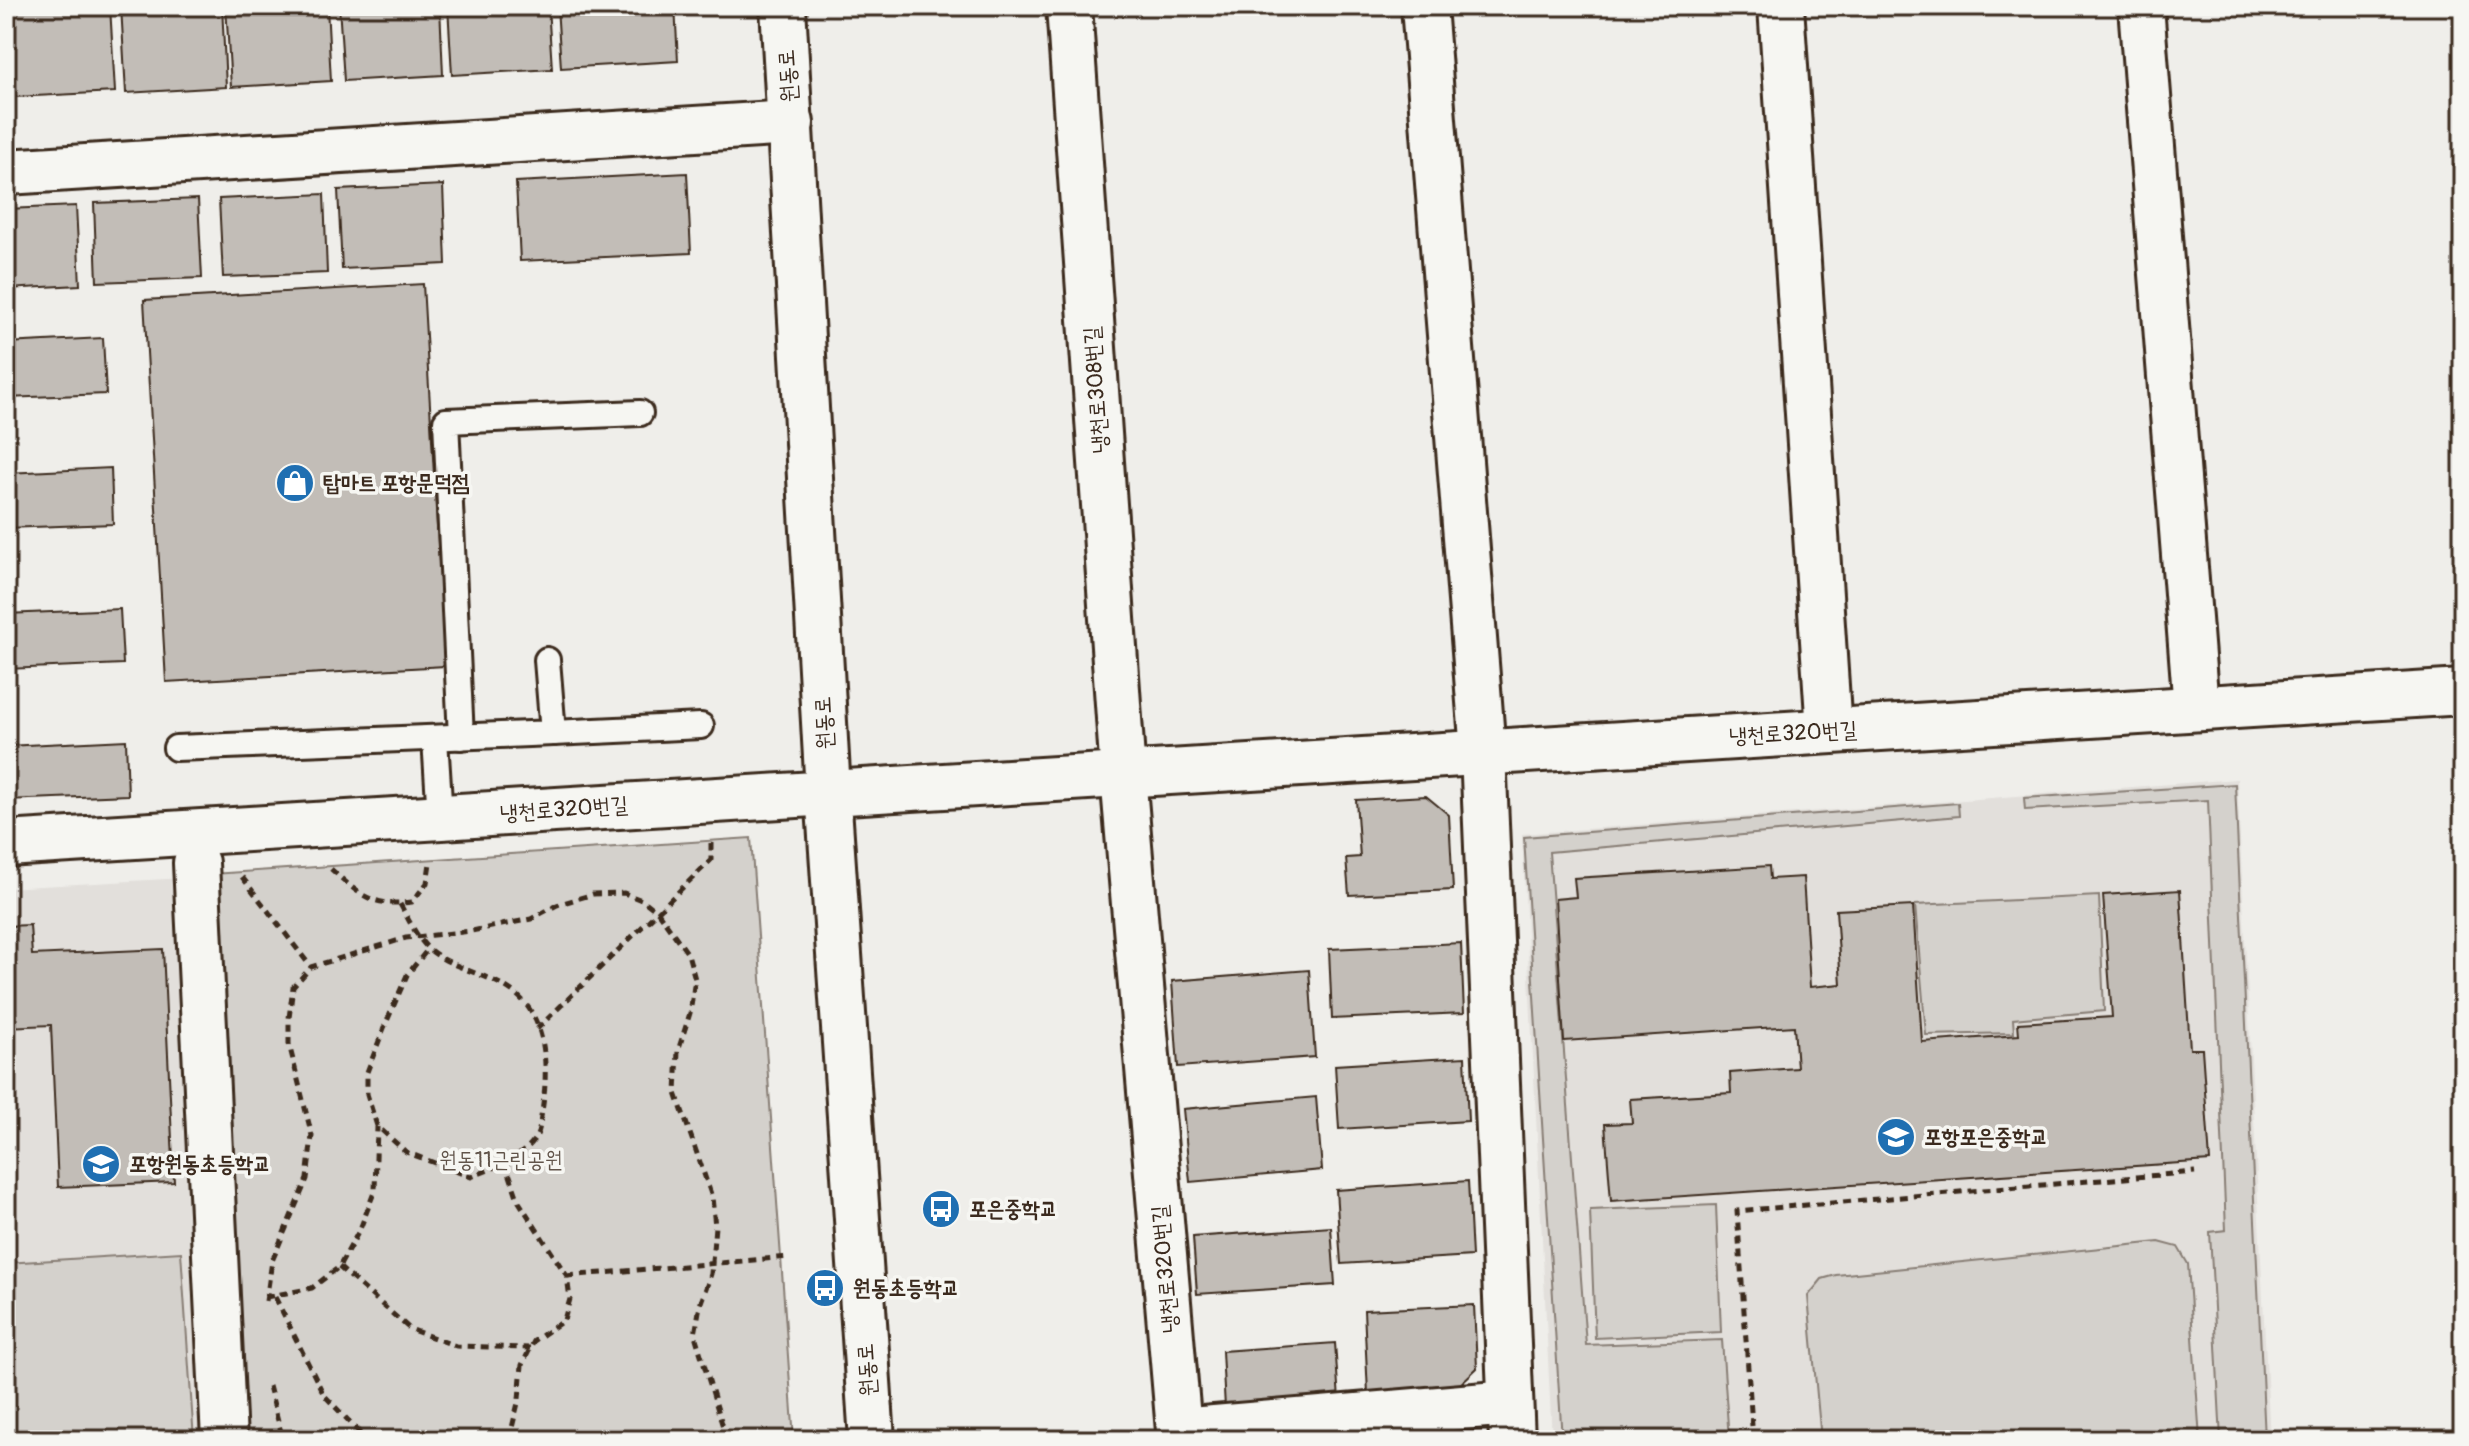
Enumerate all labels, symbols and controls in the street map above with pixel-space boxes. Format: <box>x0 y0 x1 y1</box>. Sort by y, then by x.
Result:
street label: 원동로 <box>772 49 804 103</box>
street label: 냉천로308번길 <box>1078 325 1114 454</box>
shop icon: 탑마트 포항문덕점 <box>274 462 316 504</box>
place label: 탑마트 포항문덕점 <box>323 469 470 497</box>
street label: 원동로 <box>809 696 839 750</box>
street label: 냉천로320번길 <box>1728 716 1858 750</box>
street label: 냉천로320번길 <box>499 791 629 827</box>
school or university icon: 포항포은중학교 <box>1875 1116 1917 1158</box>
place label: 포항포은중학교 <box>1924 1123 2048 1151</box>
school or university icon: 포항원동초등학교 <box>80 1143 122 1185</box>
park label: 원동11근린공원 <box>439 1146 563 1174</box>
place label: 포항원동초등학교 <box>129 1150 271 1178</box>
bus stop icon: 포은중학교 <box>920 1188 962 1230</box>
place label: 포은중학교 <box>969 1195 1058 1223</box>
street label: 냉천로320번길 <box>1145 1204 1185 1334</box>
bus stop icon: 원동초등학교 <box>804 1267 846 1309</box>
place label: 원동초등학교 <box>853 1274 959 1302</box>
street label: 원동로 <box>851 1343 883 1397</box>

